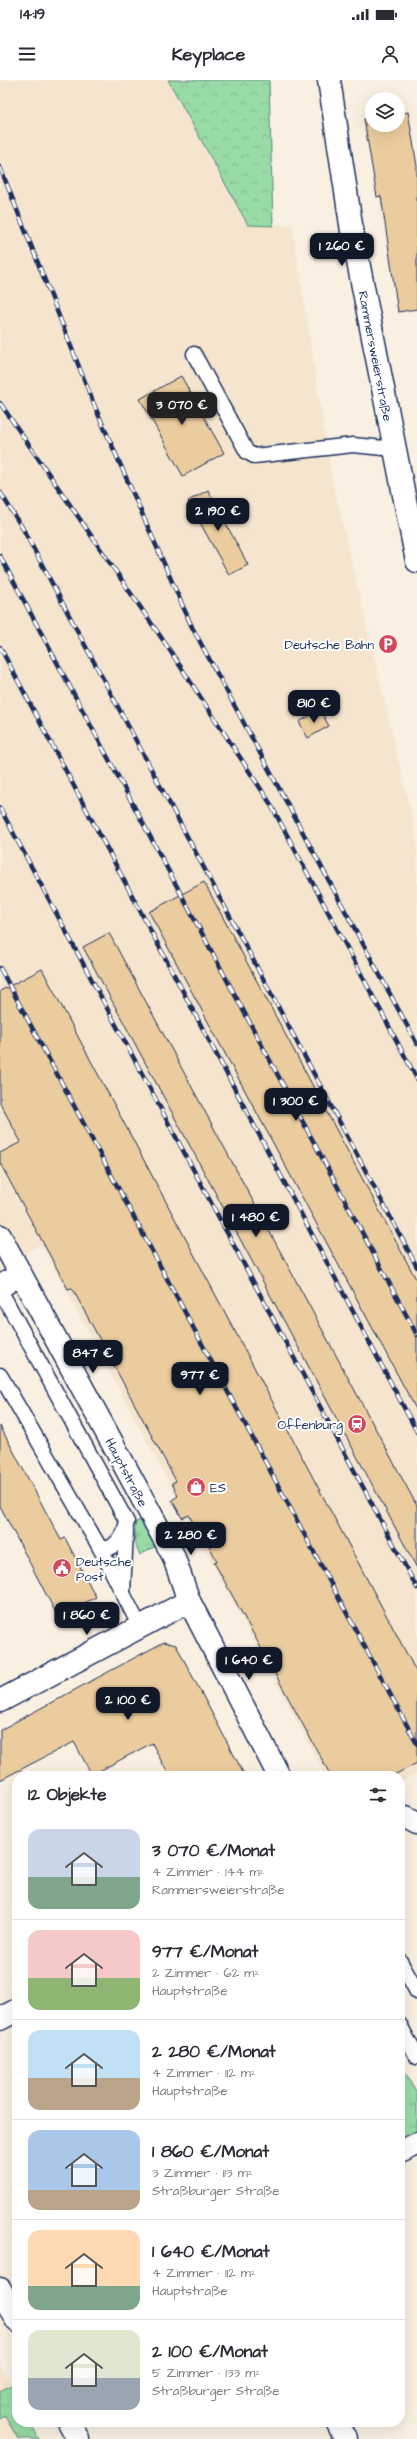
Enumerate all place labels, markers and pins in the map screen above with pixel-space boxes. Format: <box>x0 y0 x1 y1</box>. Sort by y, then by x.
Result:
pin: 1 260 € <box>305 233 379 267</box>
pin: 3 070 € <box>145 392 219 426</box>
pin: 2 190 € <box>181 498 255 532</box>
parking icon: Deutsche Bahn <box>377 633 399 655</box>
place label: Deutsche Bahn <box>284 636 374 654</box>
pin: 810 € <box>286 690 342 724</box>
pin: 1 300 € <box>259 1088 333 1122</box>
pin: 1 480 € <box>219 1204 293 1238</box>
pin: 847 € <box>65 1340 121 1374</box>
pin: 977 € <box>172 1362 228 1396</box>
station icon: Offenburg <box>346 1413 368 1435</box>
place label: Offenburg <box>278 1416 343 1435</box>
shop icon: ES <box>185 1476 207 1498</box>
place label: ES <box>210 1479 226 1497</box>
pin: 2 280 € <box>154 1522 228 1556</box>
place label: Deutsche Post <box>76 1553 132 1586</box>
public building icon: Deutsche Post <box>51 1557 73 1579</box>
pin: 1 860 € <box>50 1602 124 1636</box>
pin: 1 640 € <box>212 1647 286 1681</box>
pin: 2 100 € <box>91 1687 165 1721</box>

